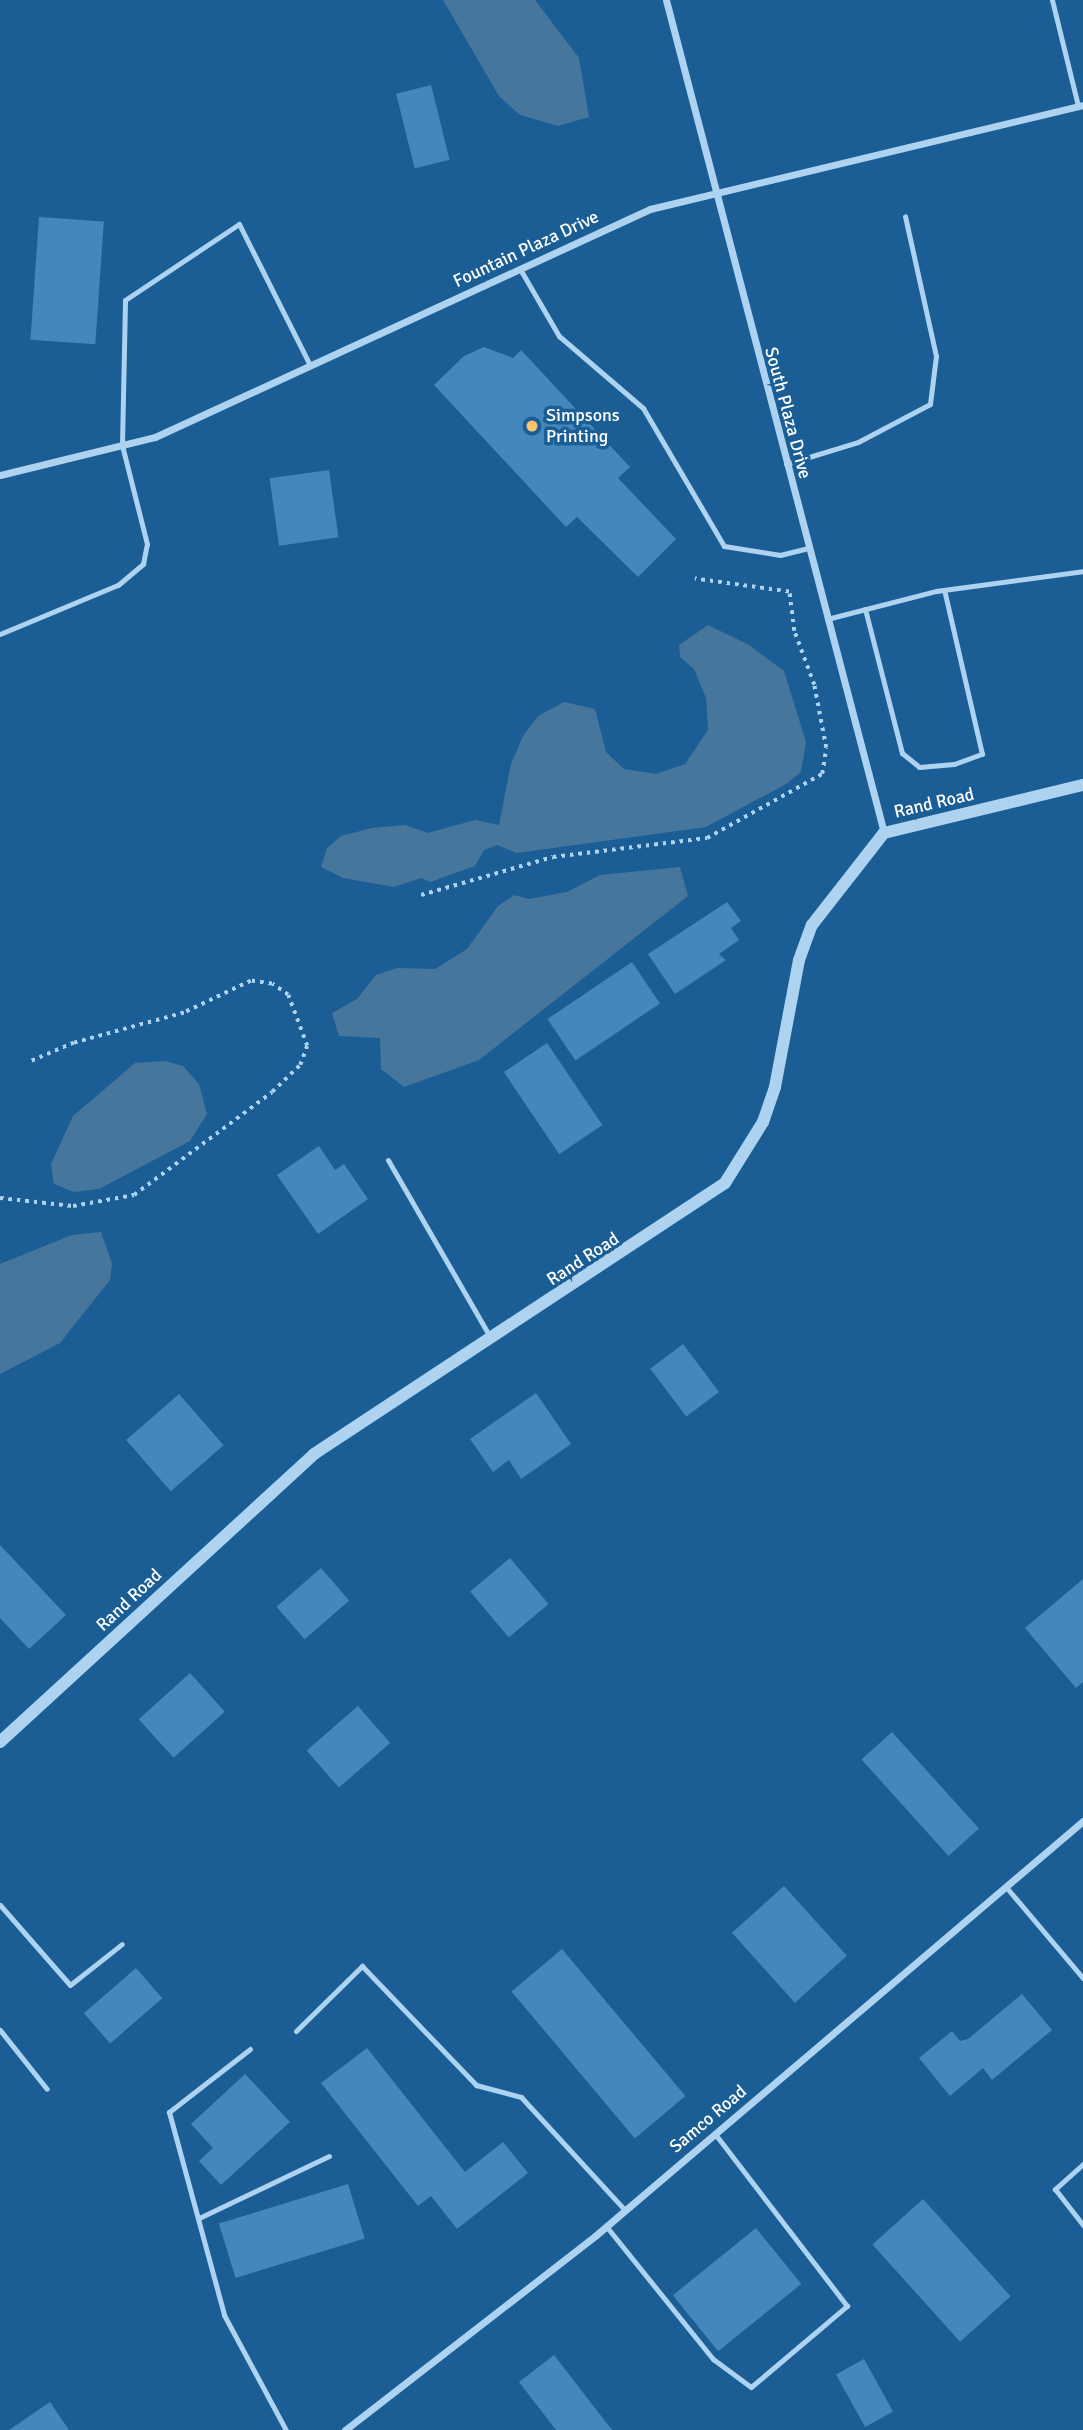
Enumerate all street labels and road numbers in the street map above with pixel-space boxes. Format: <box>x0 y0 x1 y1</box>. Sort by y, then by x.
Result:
street label: Fountain Plaza Drive <box>450 206 602 292</box>
street label: South Plaza Drive <box>760 345 816 481</box>
street label: Rand Road <box>892 783 976 823</box>
street label: Rand Road <box>543 1228 623 1290</box>
street label: Rand Road <box>92 1564 166 1636</box>
street label: Samco Road <box>665 2081 751 2157</box>

